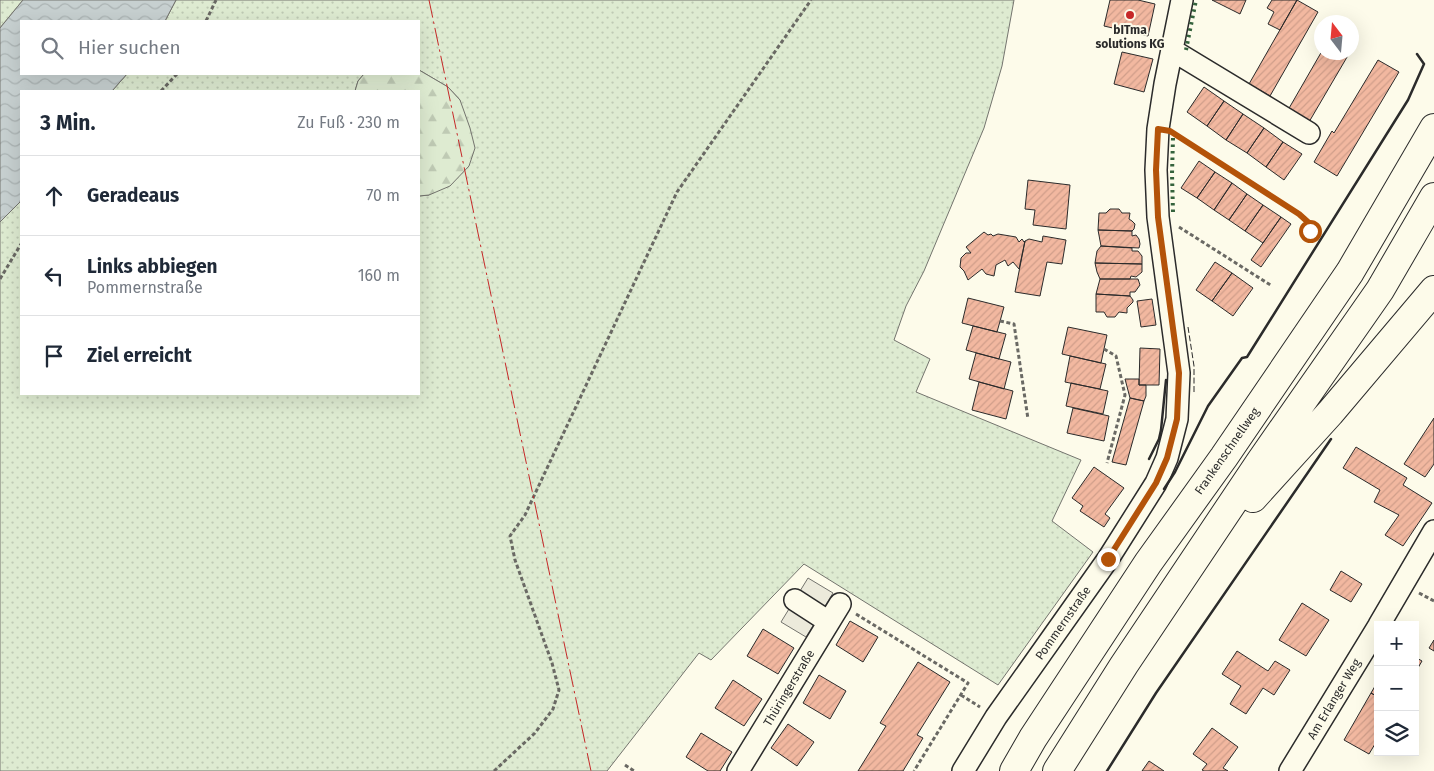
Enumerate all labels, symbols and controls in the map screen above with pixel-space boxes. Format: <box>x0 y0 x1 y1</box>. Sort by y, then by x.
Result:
marker: bITma solutions KG <box>1124 9 1136 21</box>
north arrow <box>1314 15 1359 60</box>
search box <box>20 20 420 75</box>
place label: bITma solutions KG <box>1096 23 1165 51</box>
icon: search <box>38 34 66 62</box>
text: Hier suchen <box>78 36 181 59</box>
text: 3 Min. <box>40 110 95 136</box>
text: Zu Fuß · 230 m <box>297 113 400 132</box>
icon: ahead <box>40 182 68 210</box>
text: Geradeaus <box>87 184 179 207</box>
text: 70 m <box>366 186 400 205</box>
route start <box>1299 220 1322 243</box>
text: Links abbiegen <box>87 255 218 278</box>
icon: left <box>40 262 68 290</box>
text: 160 m <box>358 266 400 285</box>
text: Pommernstraße <box>87 278 203 297</box>
icon: arrive <box>40 342 68 370</box>
text: Ziel erreicht <box>87 344 192 367</box>
street label: Frankenschnellweg <box>1192 404 1263 497</box>
route end <box>1097 548 1120 571</box>
street label: Pommernstraße <box>1032 583 1094 663</box>
map controls <box>1374 621 1419 756</box>
button: + <box>1374 621 1419 666</box>
street label: Thüringerstraße <box>761 647 817 729</box>
street label: Am Erlanger Weg <box>1304 656 1364 742</box>
button: − <box>1374 666 1419 711</box>
button: layers <box>1374 711 1419 756</box>

